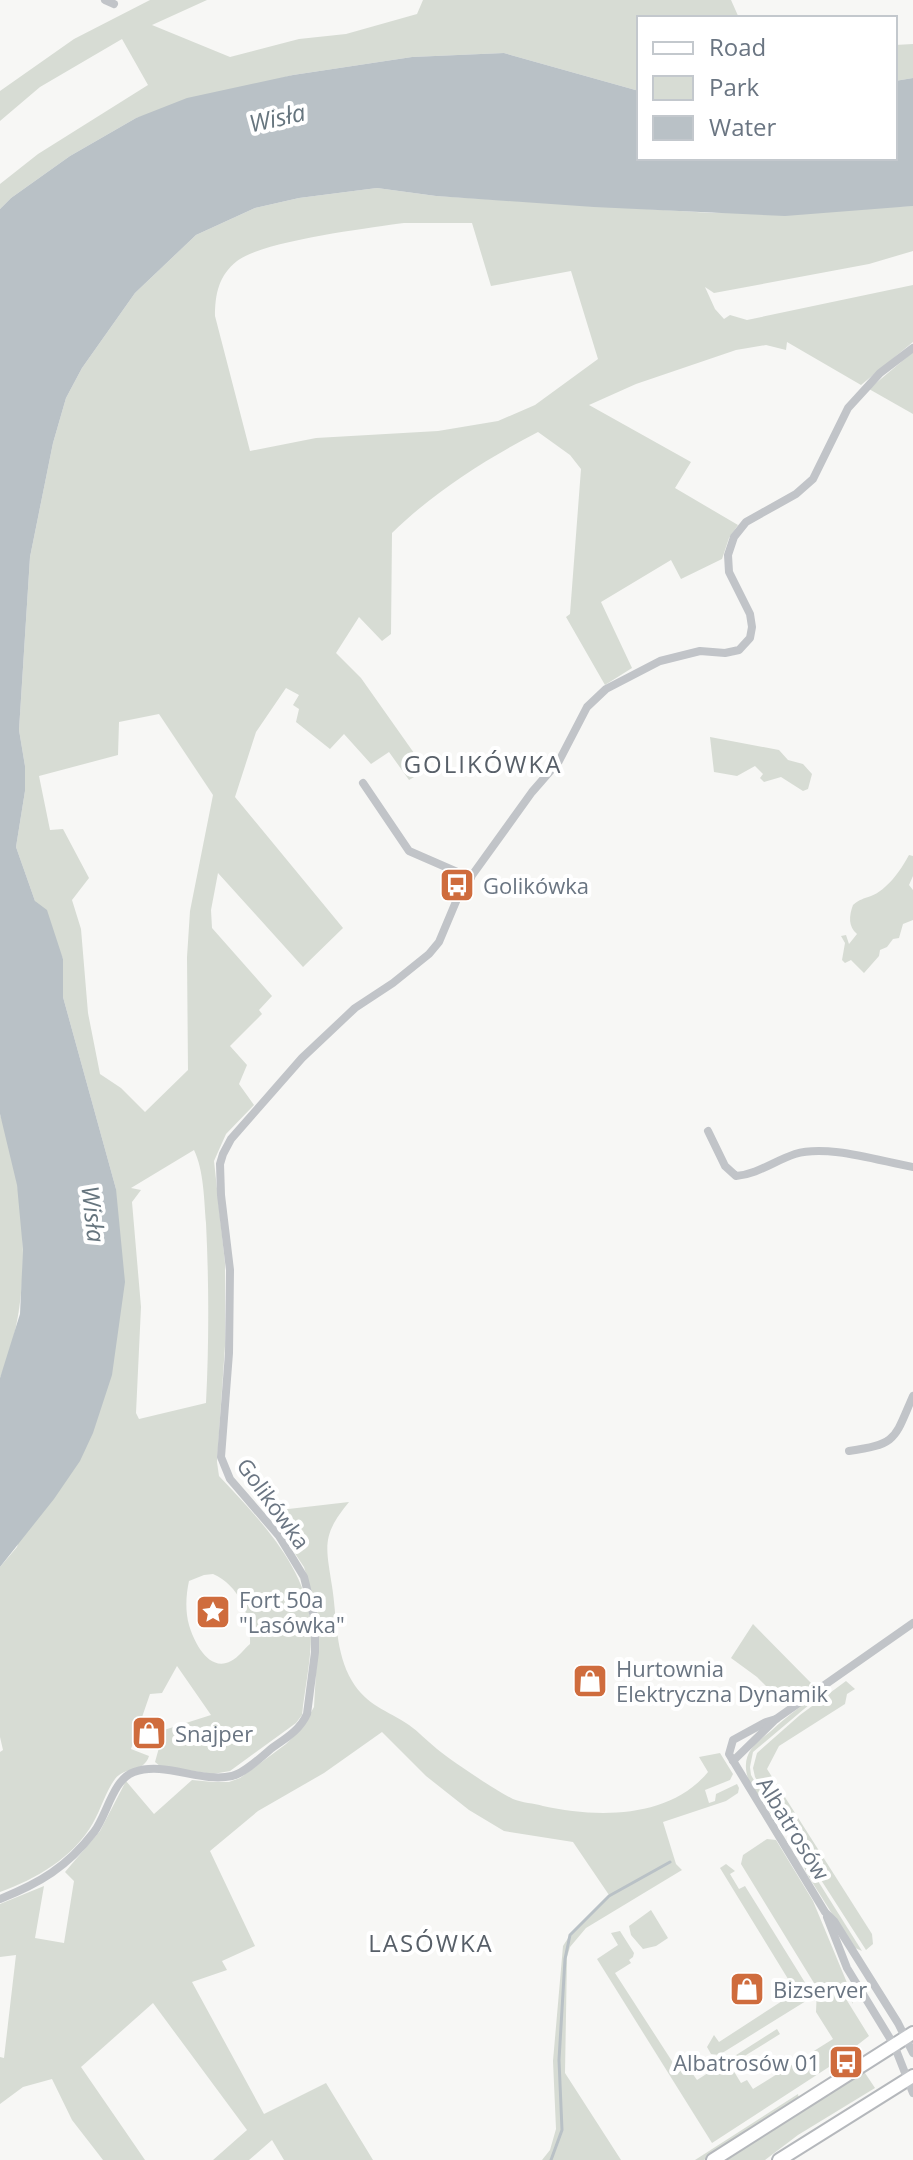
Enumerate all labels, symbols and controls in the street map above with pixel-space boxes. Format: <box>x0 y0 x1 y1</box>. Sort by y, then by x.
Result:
legend <box>637 16 897 160</box>
text: Road <box>709 30 766 63</box>
text: Park <box>709 70 760 103</box>
water label: Wisła <box>246 94 309 139</box>
text: Water <box>709 110 777 143</box>
district label: GOLIKÓWKA <box>404 747 562 780</box>
bus stop icon: Golikówka <box>438 866 476 904</box>
place label: Golikówka <box>483 870 589 900</box>
water label: Wisła <box>74 1184 114 1244</box>
street label: Golikówka <box>231 1451 317 1555</box>
place label: Fort 50a "Lasówka" <box>239 1584 345 1639</box>
place icon: Fort 50a "Lasówka" <box>194 1593 232 1631</box>
place label: Hurtownia Elektryczna Dynamik <box>616 1653 828 1708</box>
shop icon: Hurtownia Elektryczna Dynamik <box>571 1662 609 1700</box>
shop icon: Snajper <box>130 1714 168 1752</box>
place label: Snajper <box>175 1718 253 1748</box>
street label: Albatrosów <box>751 1771 837 1885</box>
district label: LASÓWKA <box>368 1926 494 1959</box>
shop icon: Bizserver <box>728 1970 766 2008</box>
place label: Bizserver <box>773 1974 867 2004</box>
bus stop icon: Albatrosów 01 <box>827 2043 865 2081</box>
place label: Albatrosów 01 <box>673 2047 820 2077</box>

